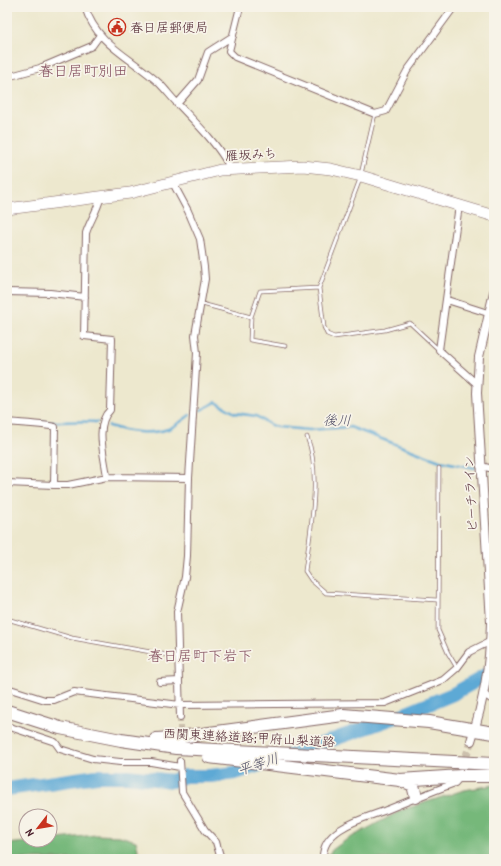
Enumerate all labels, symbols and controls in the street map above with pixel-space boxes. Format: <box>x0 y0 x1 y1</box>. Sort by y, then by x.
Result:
public building icon: 春日居郵便局 <box>107 17 127 37</box>
place label: 春日居郵便局 <box>130 18 208 36</box>
district label: 春日居町別田 <box>38 60 128 81</box>
street label: 雁坂みち <box>225 144 277 164</box>
water label: 後川 <box>323 410 351 429</box>
street label: ピーチライン <box>459 455 481 533</box>
district label: 春日居町下岩下 <box>147 645 253 666</box>
street label: 西関東連絡道路;甲府山梨道路 <box>163 724 335 750</box>
water label: 平等川 <box>235 748 281 779</box>
north arrow <box>18 808 58 848</box>
text: N <box>22 827 37 839</box>

